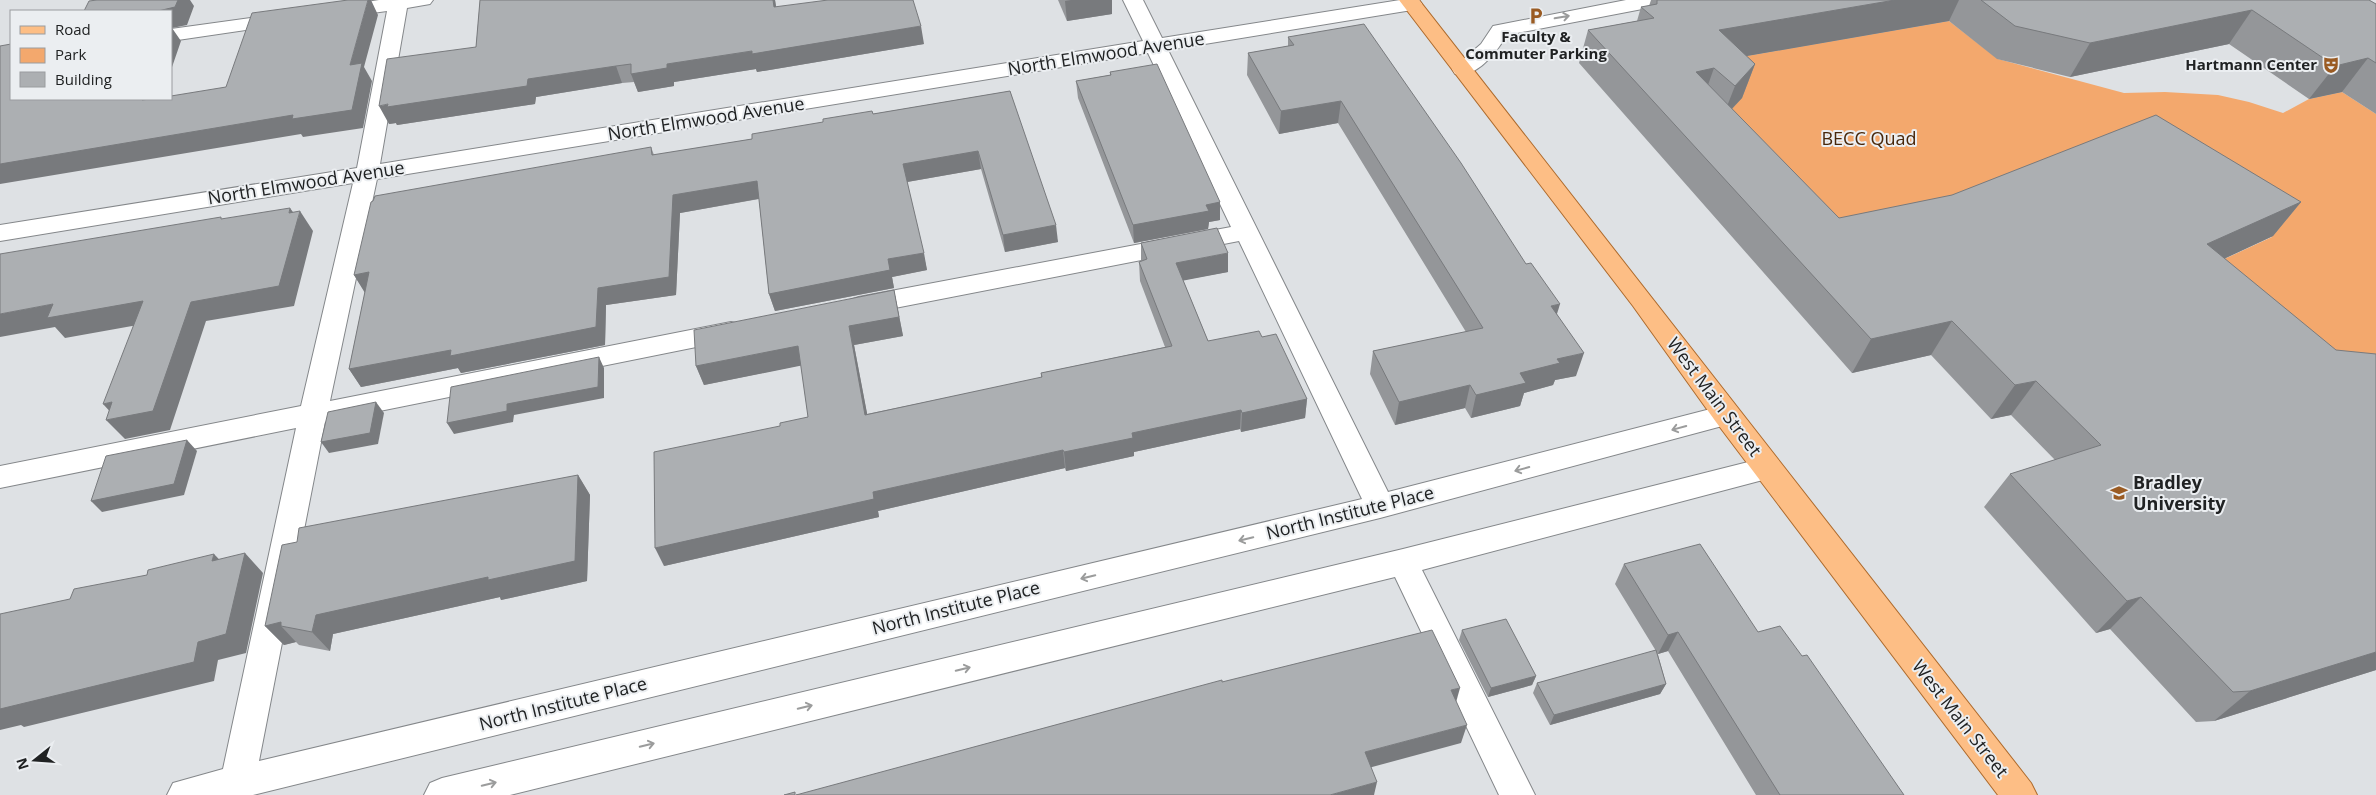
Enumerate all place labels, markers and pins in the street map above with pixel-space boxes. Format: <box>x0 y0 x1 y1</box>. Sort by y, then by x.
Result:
parking icon: Faculty & Commuter Parking <box>1526 6 1546 26</box>
place label: Faculty & Commuter Parking <box>1465 26 1607 63</box>
place label: Hartmann Center <box>2185 54 2317 74</box>
theatre icon: Hartmann Center <box>2321 55 2341 75</box>
place label: Bradley University <box>2133 470 2226 515</box>
school or university icon: Bradley University <box>2109 483 2129 503</box>

